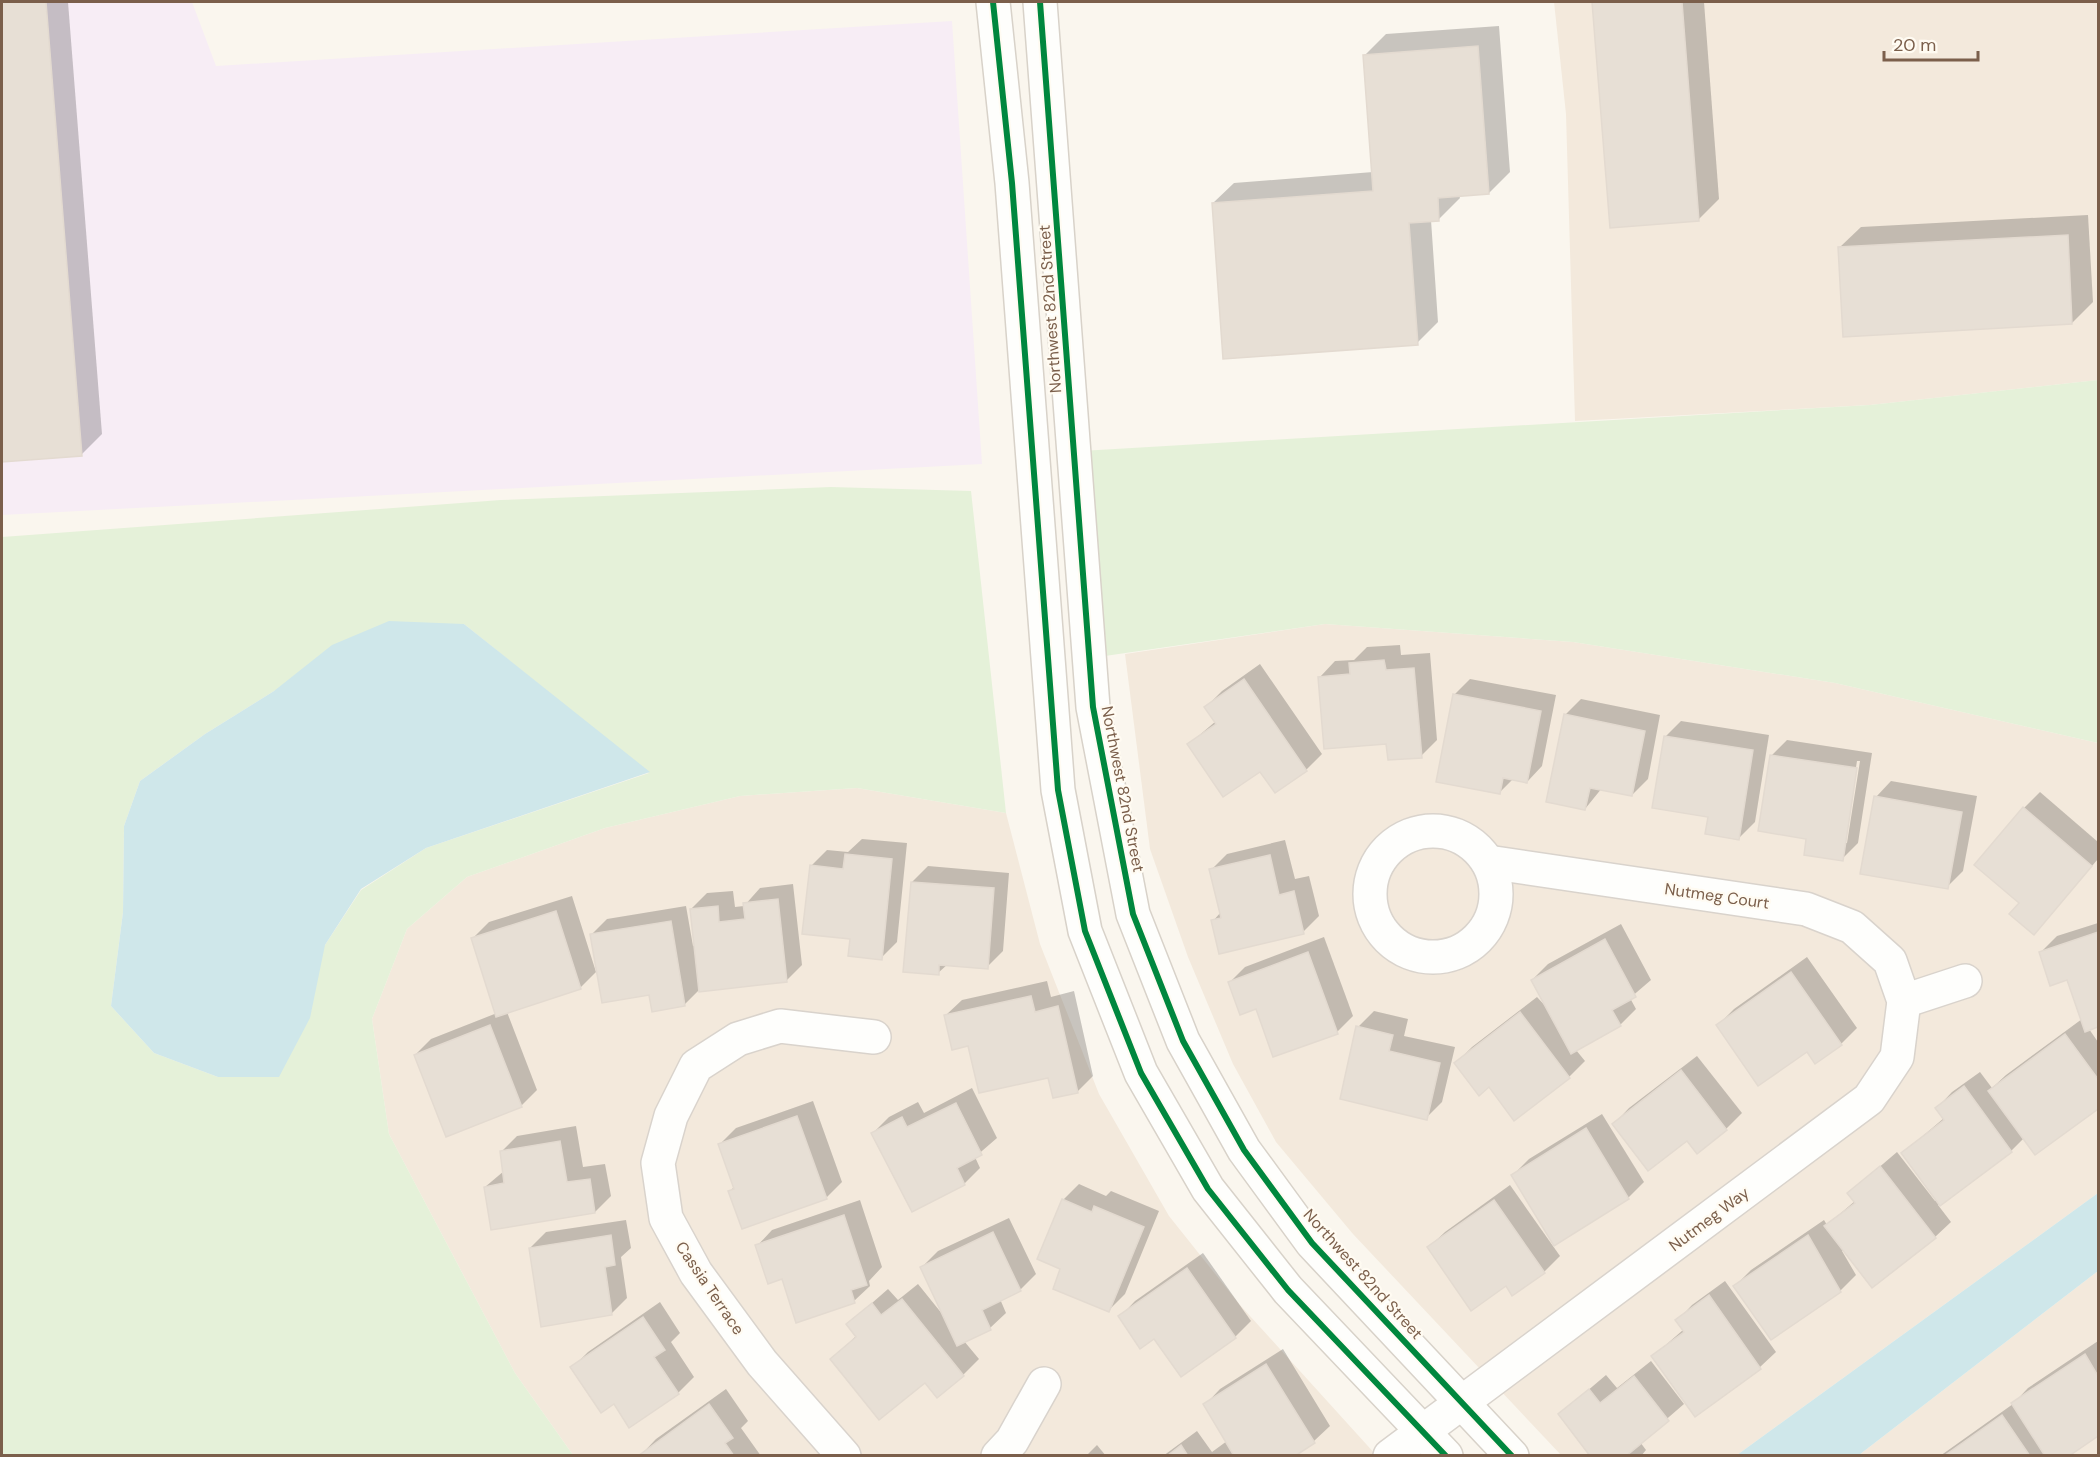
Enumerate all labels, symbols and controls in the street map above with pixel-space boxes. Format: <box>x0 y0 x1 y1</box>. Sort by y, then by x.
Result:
scale bar <box>1884 24 1978 62</box>
text: 20 m <box>1893 33 1936 57</box>
street label: Northwest 82nd Street <box>1034 224 1066 394</box>
street label: Northwest 82nd Street <box>1097 704 1149 874</box>
street label: Nutmeg Court <box>1663 878 1771 914</box>
street label: Nutmeg Way <box>1665 1182 1753 1256</box>
street label: Northwest 82nd Street <box>1299 1204 1427 1344</box>
street label: Cassia Terrace <box>671 1237 749 1339</box>

